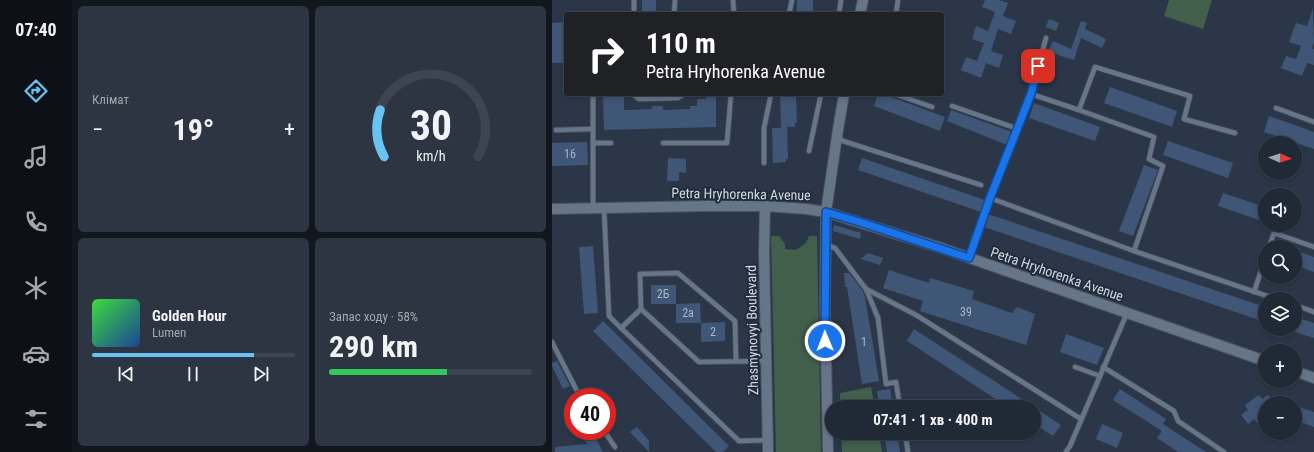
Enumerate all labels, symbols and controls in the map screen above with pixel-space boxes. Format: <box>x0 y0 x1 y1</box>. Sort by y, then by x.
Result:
text: 07:40 <box>15 19 57 40</box>
text: 110 m <box>646 27 716 60</box>
icon: right <box>580 28 632 80</box>
pin <box>1021 49 1055 83</box>
icon: arrive <box>1027 55 1049 77</box>
text: Petra Hryhorenka Аvenue <box>646 61 825 82</box>
icon: directions <box>22 77 50 105</box>
text: Клімат <box>92 92 129 107</box>
text: 30 <box>409 101 452 150</box>
text: 19° <box>173 112 215 147</box>
text: − <box>92 117 103 142</box>
text: + <box>284 117 295 142</box>
north arrow <box>1258 136 1302 180</box>
map controls <box>1258 136 1302 440</box>
icon: music <box>22 143 50 171</box>
house number: 16 <box>564 147 576 161</box>
text: km/h <box>416 148 445 164</box>
street label: Petra Hryhorenka Аvenue <box>671 185 811 203</box>
button: sound <box>1258 188 1302 232</box>
icon: phone <box>22 208 50 236</box>
button: search <box>1258 240 1302 284</box>
street label: Petra Hryhorenka Аvenue <box>989 244 1126 304</box>
street label: Zhasmynovyi Boulevard <box>743 265 761 395</box>
icon: climate <box>22 274 50 302</box>
house number: 2Б <box>657 287 670 301</box>
button: layers <box>1258 292 1302 336</box>
house number: 39 <box>960 305 972 319</box>
house number: 2а <box>682 306 694 320</box>
text: Golden Hour <box>152 307 227 325</box>
text: Запас ходу · 58% <box>329 309 418 324</box>
position arrow <box>804 320 846 362</box>
text: Lumen <box>152 325 186 340</box>
house number: 2 <box>710 325 716 339</box>
text: 290 km <box>329 329 418 364</box>
house number: 1 <box>861 335 867 349</box>
icon: car <box>22 340 50 368</box>
button: + <box>1258 344 1302 388</box>
icon: previous <box>115 363 137 385</box>
icon: pause <box>182 363 204 385</box>
icon: next <box>250 363 272 385</box>
speed limit sign: 40 <box>564 388 616 440</box>
button: − <box>1258 396 1302 440</box>
icon: filters <box>22 405 50 433</box>
text: 07:41 · 1 хв · 400 m <box>873 411 993 429</box>

